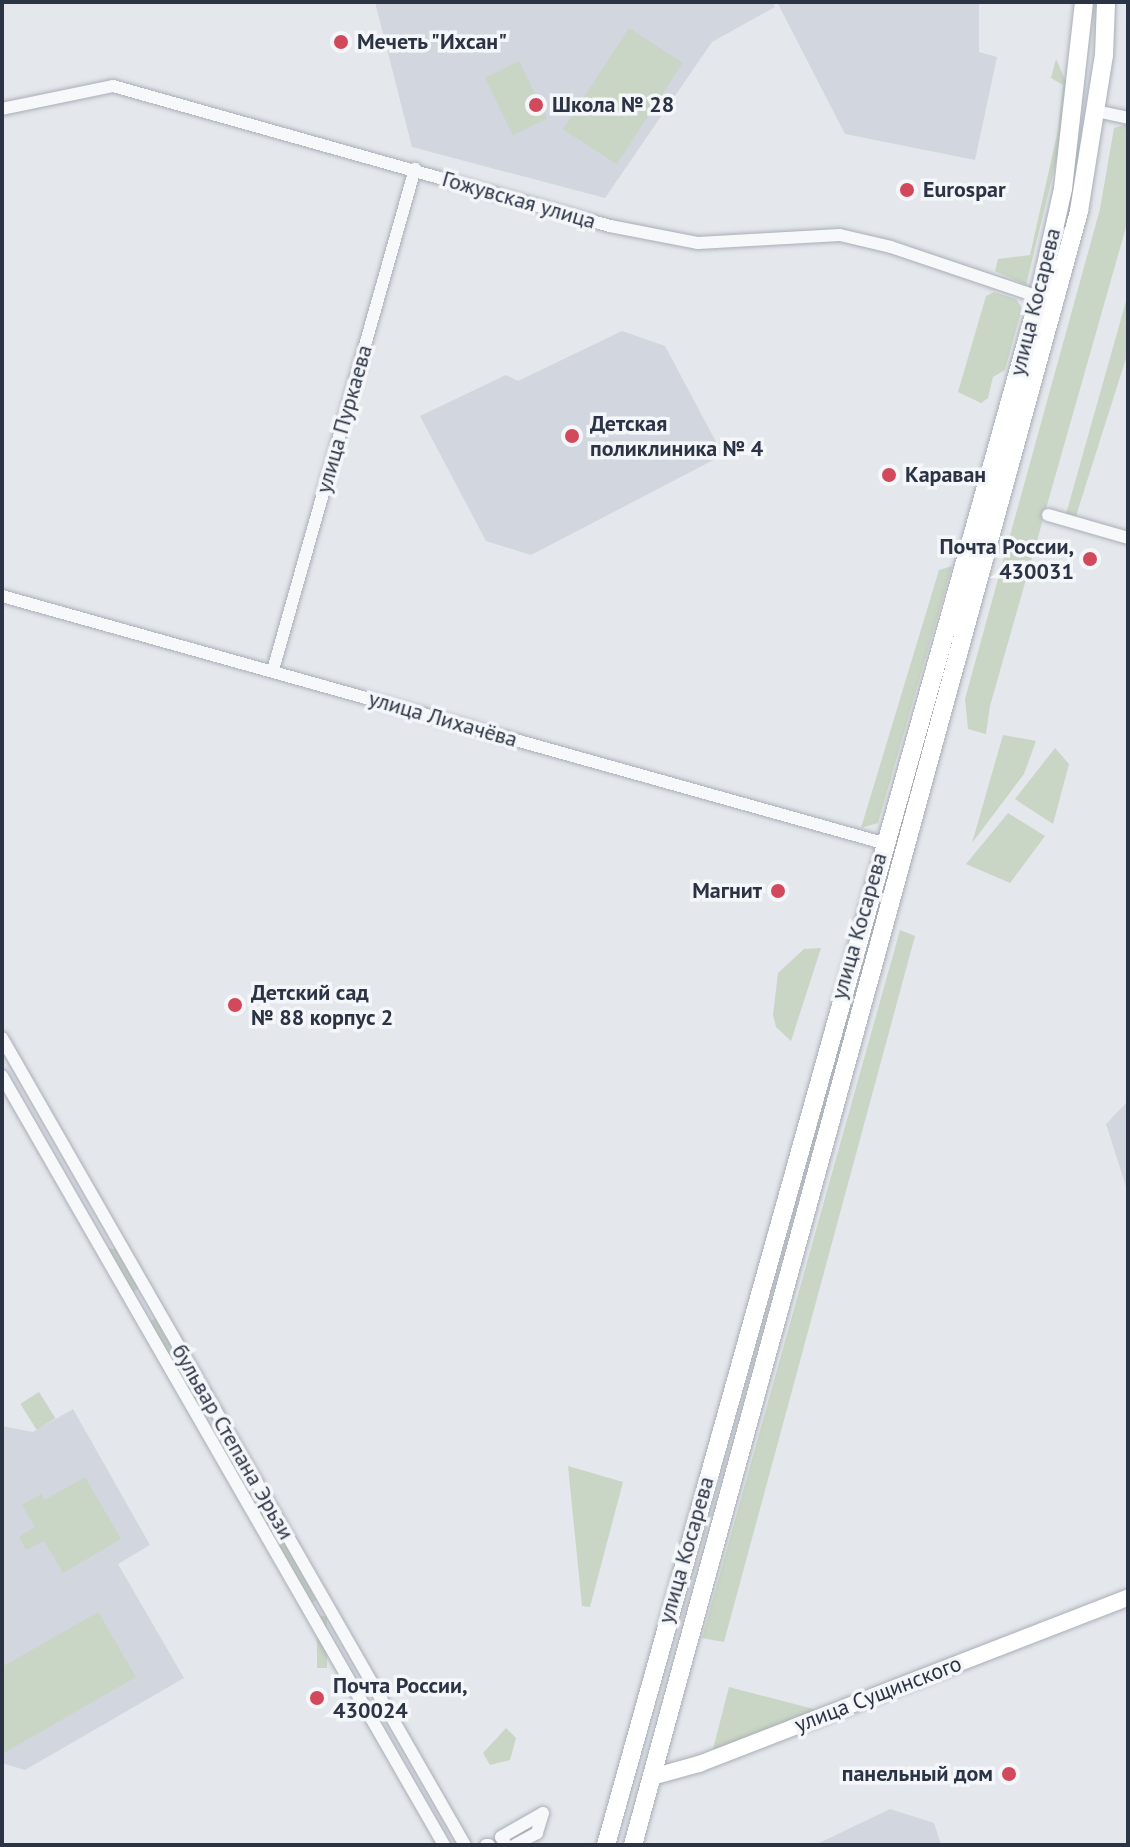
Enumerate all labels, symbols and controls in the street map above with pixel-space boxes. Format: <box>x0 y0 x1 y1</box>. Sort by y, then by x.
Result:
place label: Мечеть "Ихсан" <box>357 29 510 55</box>
marker: Мечеть "Ихсан" <box>332 33 350 51</box>
place label: Школа № 28 <box>552 92 674 118</box>
marker: Школа № 28 <box>527 96 545 114</box>
street label: Гожувская улица <box>439 165 599 235</box>
place label: Eurospar <box>923 177 1006 203</box>
marker: Eurospar <box>898 181 916 199</box>
street label: улица Косарева <box>1004 225 1066 379</box>
street label: улица Пуркаева <box>310 342 378 496</box>
place label: Детская поликлиника № 4 <box>590 410 763 462</box>
marker: Детская поликлиника № 4 <box>561 425 583 447</box>
place label: Караван <box>905 462 986 488</box>
marker: Караван <box>880 466 898 484</box>
place label: Почта России, 430031 <box>940 533 1074 584</box>
marker: Почта России, 430031 <box>1081 550 1099 568</box>
street label: улица Лихачёва <box>365 685 521 753</box>
street label: улица Косарева <box>825 850 893 1002</box>
place label: Магнит <box>692 878 762 904</box>
marker: Магнит <box>769 882 787 900</box>
place label: Детский сад № 88 корпус 2 <box>251 979 393 1030</box>
marker: Детский сад № 88 корпус 2 <box>226 996 244 1014</box>
street label: бульвар Степана Эрьзи <box>166 1340 300 1544</box>
street label: улица Косарева <box>652 1474 720 1626</box>
street label: улица Сущинского <box>791 1650 965 1738</box>
place label: Почта России, 430024 <box>333 1672 467 1724</box>
marker: Почта России, 430024 <box>308 1689 326 1707</box>
place label: панельный дом <box>842 1761 993 1787</box>
marker: панельный дом <box>1000 1765 1018 1783</box>

